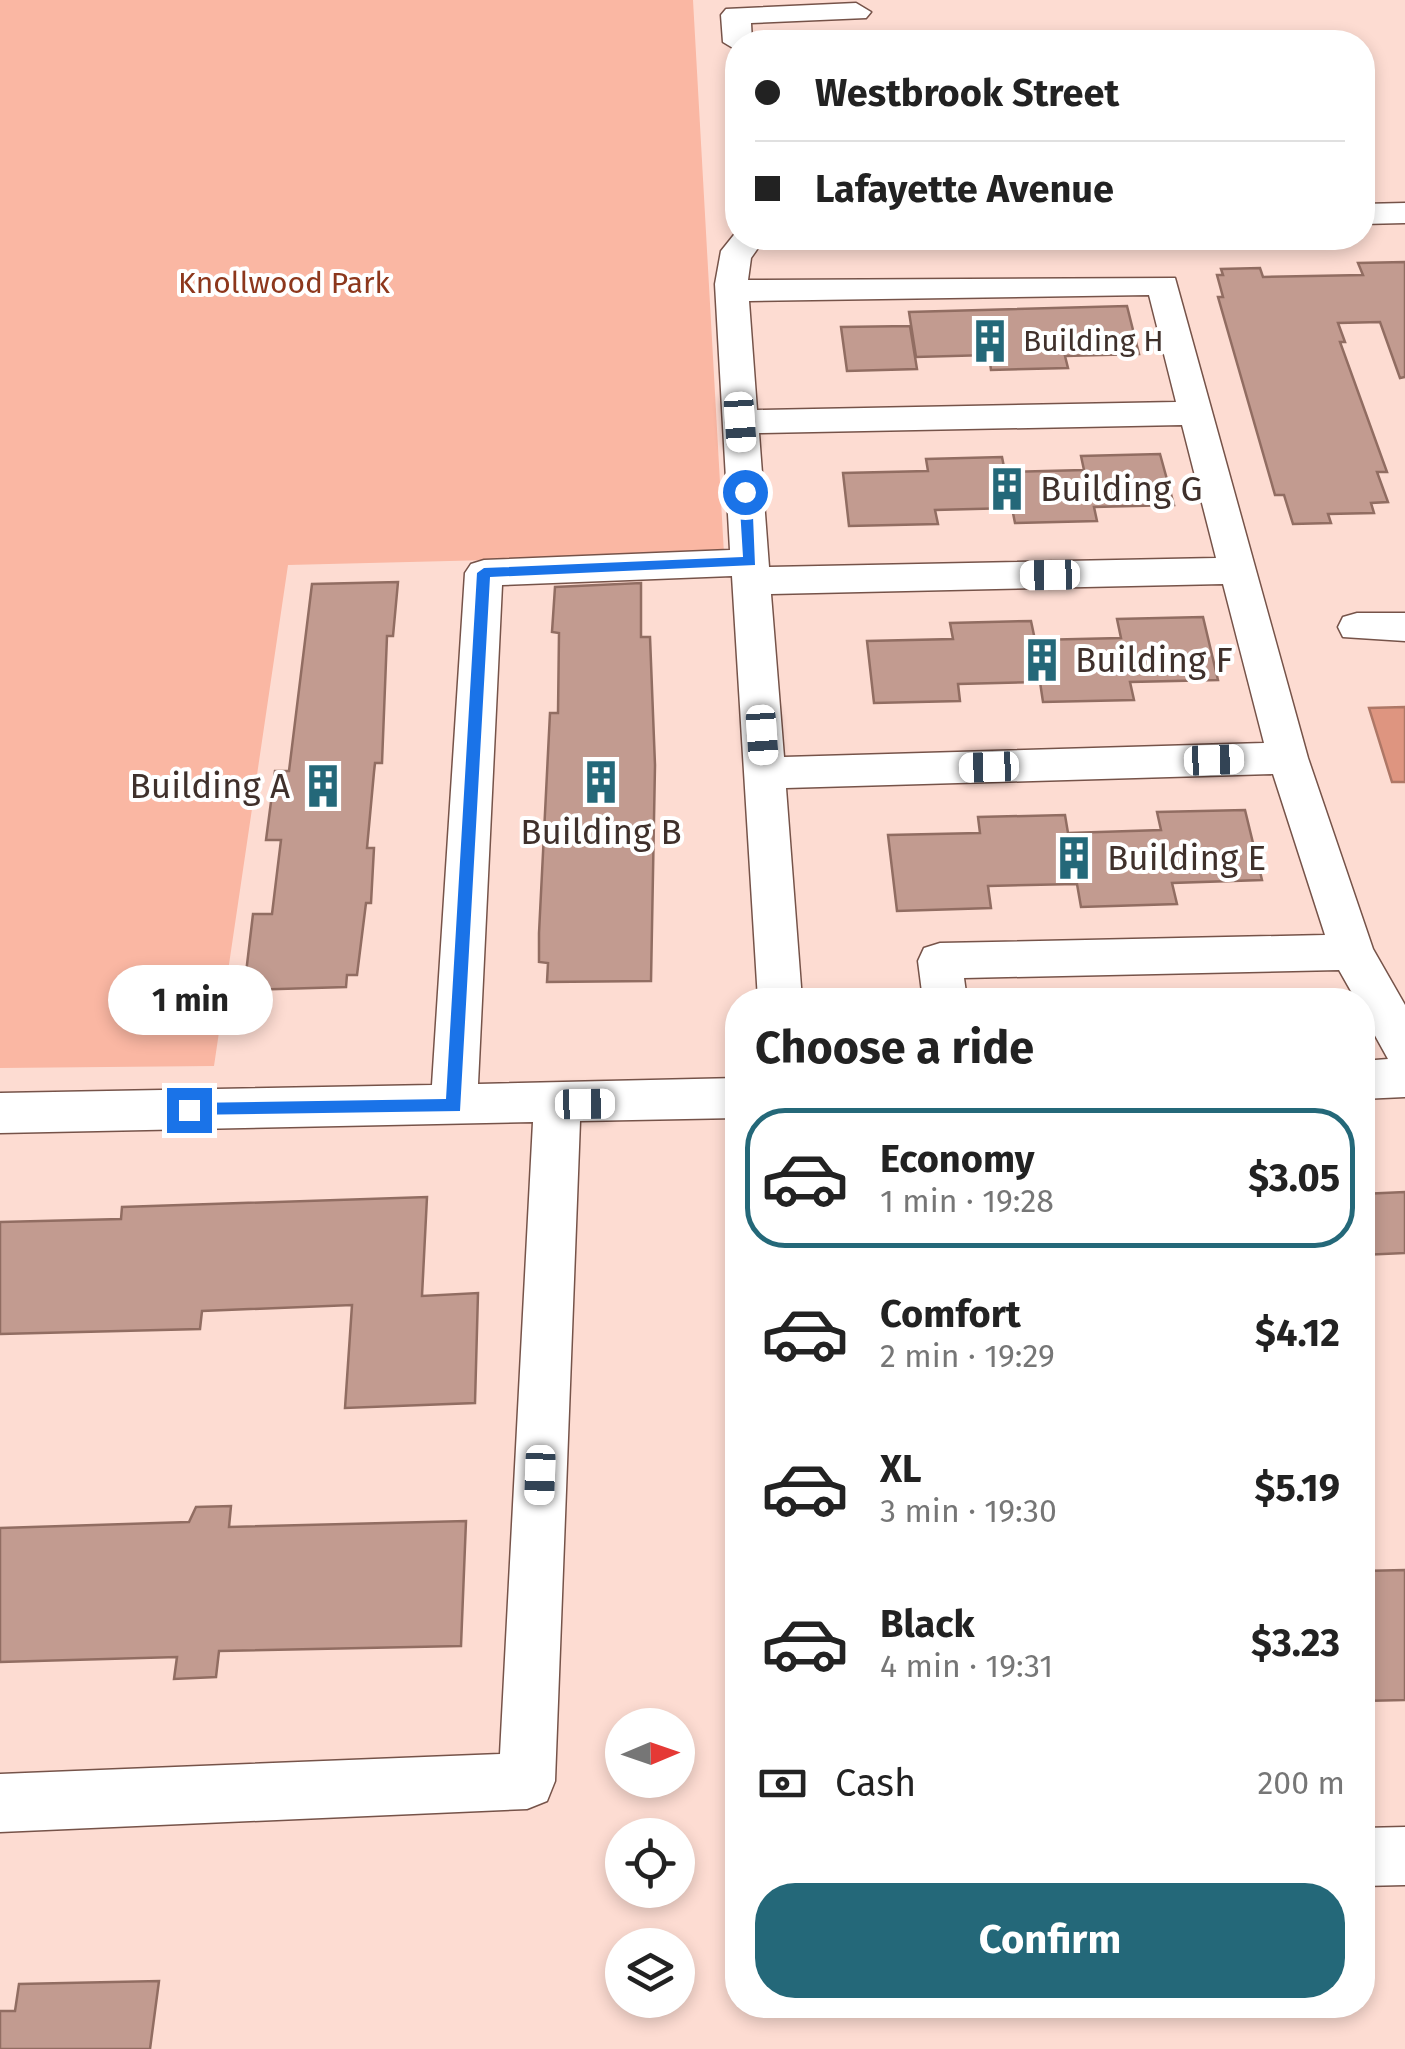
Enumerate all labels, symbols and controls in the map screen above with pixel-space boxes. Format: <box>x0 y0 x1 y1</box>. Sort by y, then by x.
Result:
text: Westbrook Street <box>815 70 1119 116</box>
text: Lafayette Avenue <box>815 166 1114 212</box>
park label: Knollwood Park <box>178 265 391 301</box>
building icon: Building H <box>966 317 1014 365</box>
place label: Building H <box>1023 323 1164 359</box>
car <box>723 391 757 453</box>
building icon: Building G <box>983 465 1031 513</box>
place label: Building G <box>1040 468 1202 510</box>
route start <box>723 470 768 515</box>
car <box>1020 559 1080 591</box>
building icon: Building F <box>1018 636 1066 684</box>
place label: Building F <box>1075 639 1233 681</box>
car <box>745 704 779 766</box>
car <box>1183 744 1245 776</box>
car <box>958 751 1020 783</box>
building icon: Building B <box>577 758 625 806</box>
building icon: Building A <box>299 762 347 810</box>
place label: Building A <box>130 765 290 807</box>
place label: Building B <box>520 811 682 853</box>
building icon: Building E <box>1050 834 1098 882</box>
place label: Building E <box>1107 837 1266 879</box>
callout: 1 min <box>106 965 272 1035</box>
text: 1 min <box>152 981 229 1019</box>
text: Choose a ride <box>755 1021 1034 1075</box>
route end <box>167 1088 212 1133</box>
car <box>555 1088 615 1120</box>
icon: car <box>760 1133 850 1223</box>
text: Economy <box>880 1136 1035 1182</box>
text: $3.05 <box>1248 1155 1340 1201</box>
text: 1 min · 19:28 <box>880 1182 1054 1220</box>
icon: car <box>760 1288 850 1378</box>
text: Comfort <box>880 1291 1021 1337</box>
text: $4.12 <box>1255 1310 1340 1356</box>
text: 2 min · 19:29 <box>880 1337 1055 1375</box>
icon: car <box>760 1443 850 1533</box>
car <box>524 1444 556 1506</box>
text: XL <box>880 1446 922 1492</box>
text: $5.19 <box>1255 1465 1340 1511</box>
text: 3 min · 19:30 <box>880 1492 1057 1530</box>
icon: car <box>760 1598 850 1688</box>
text: Black <box>880 1601 975 1647</box>
text: $3.23 <box>1251 1620 1340 1666</box>
text: 4 min · 19:31 <box>880 1647 1053 1685</box>
north arrow <box>605 1708 695 1798</box>
map controls <box>605 1708 695 2018</box>
icon: cash <box>755 1756 810 1811</box>
text: Cash <box>835 1760 916 1806</box>
text: 200 m <box>1258 1764 1345 1802</box>
button: locate <box>605 1818 695 1908</box>
button: Confirm <box>755 1883 1345 1998</box>
button: layers <box>605 1928 695 2018</box>

